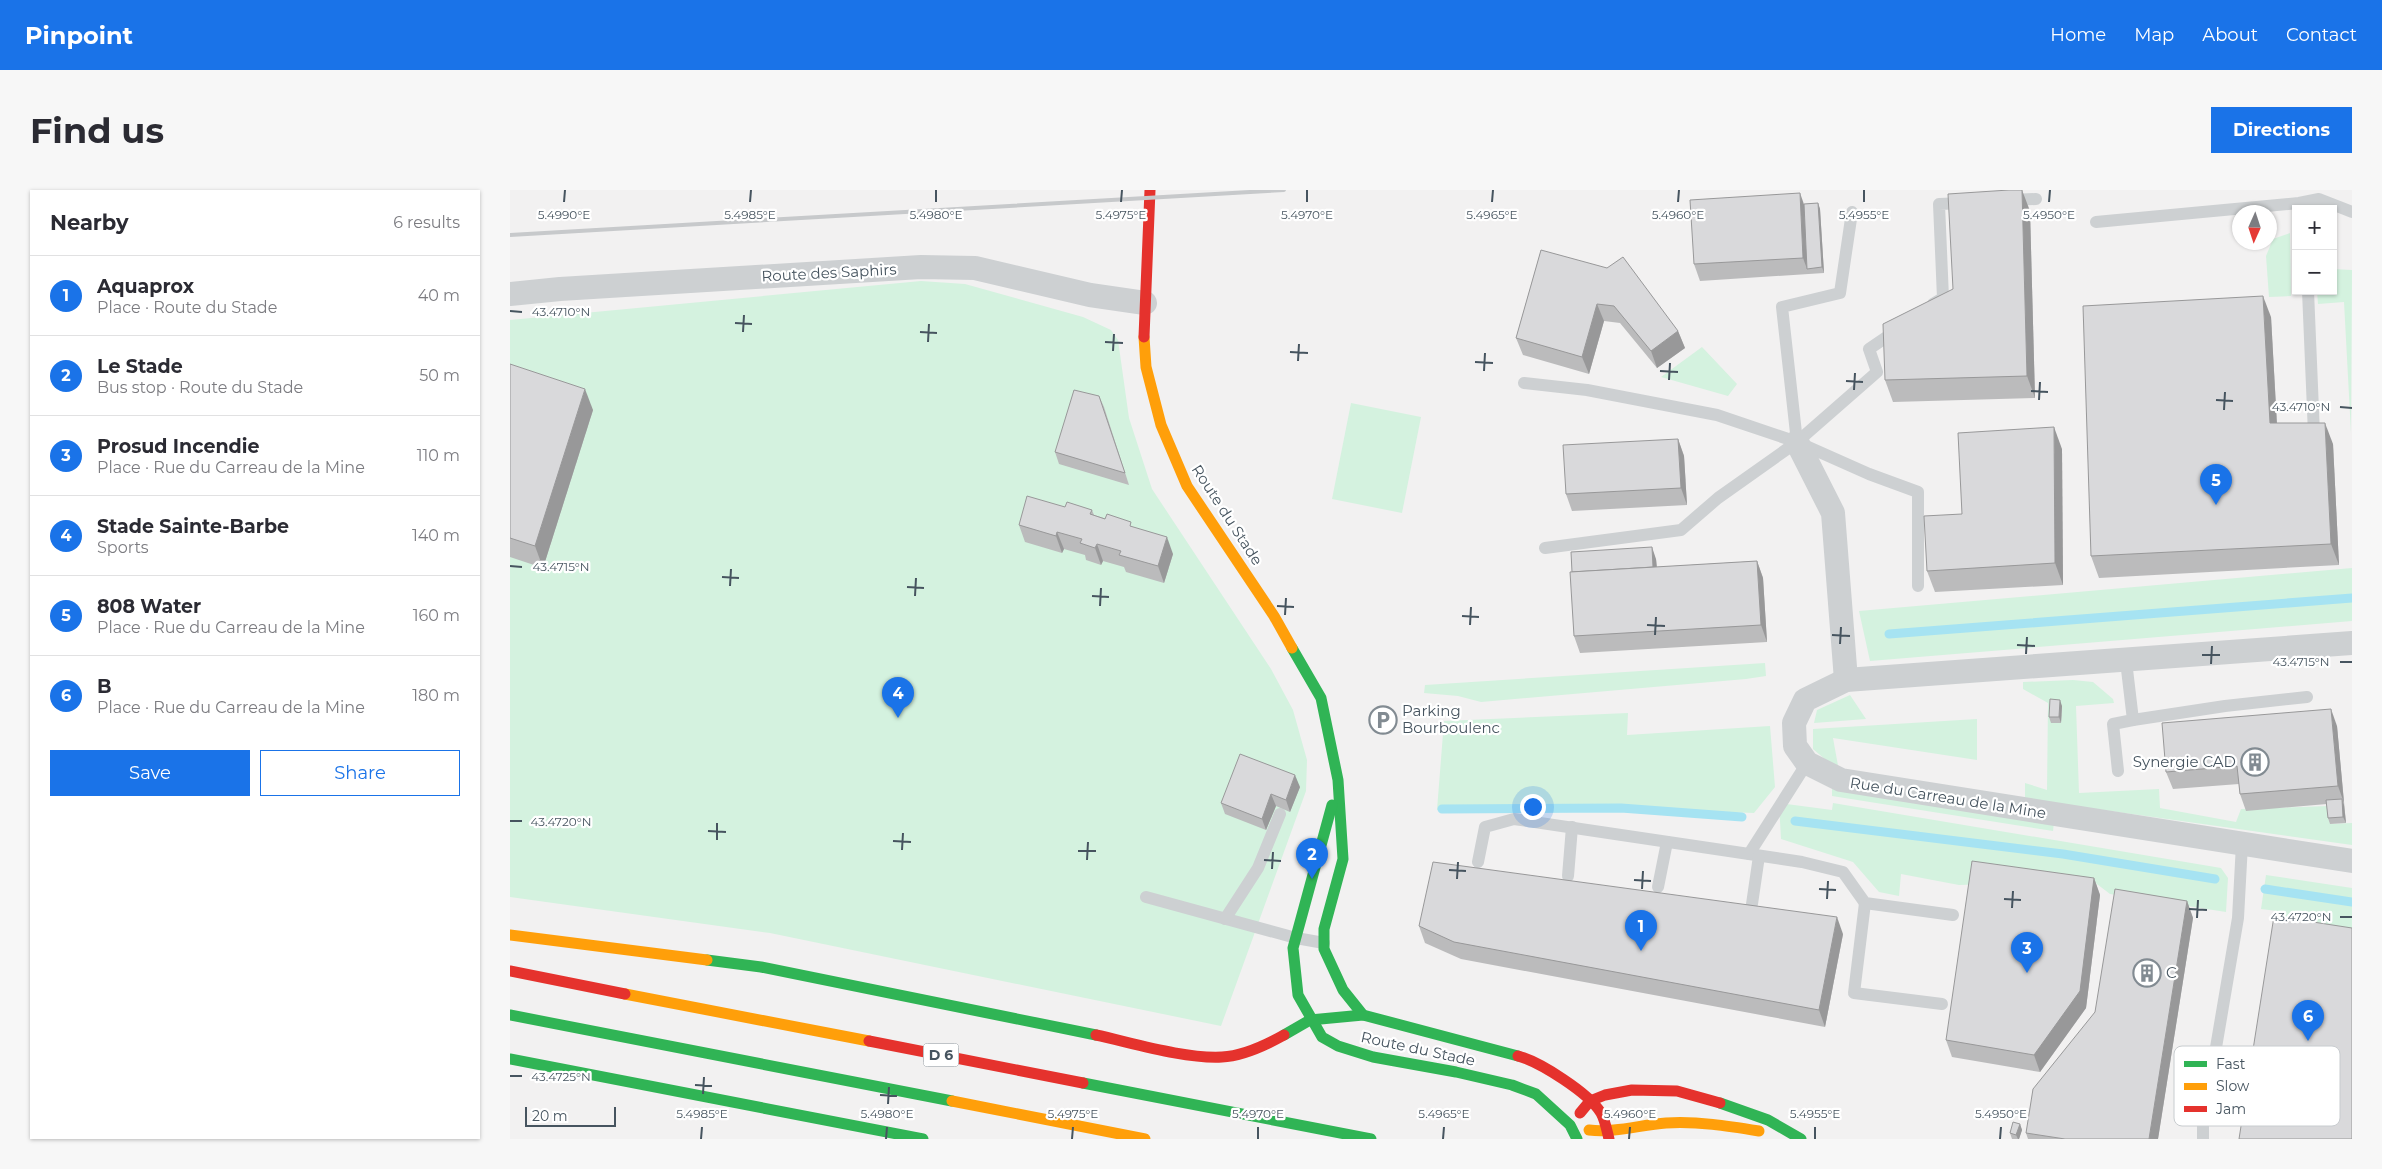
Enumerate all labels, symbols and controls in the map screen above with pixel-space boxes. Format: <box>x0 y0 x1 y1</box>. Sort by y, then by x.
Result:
text: Pinpoint <box>25 21 133 50</box>
text: Home <box>2050 24 2106 46</box>
text: Map <box>2134 24 2174 46</box>
text: About <box>2202 24 2258 46</box>
text: Contact <box>2286 24 2357 46</box>
button: Directions <box>2211 107 2352 153</box>
text: Find us <box>30 109 164 152</box>
north arrow <box>2232 205 2277 250</box>
map controls <box>2292 205 2337 295</box>
button: + <box>2292 205 2337 250</box>
text: 5.4990°E <box>538 207 590 222</box>
text: 5.4985°E <box>724 207 776 222</box>
text: 5.4980°E <box>909 207 963 222</box>
text: 5.4975°E <box>1096 207 1146 222</box>
text: 5.4970°E <box>1281 207 1333 222</box>
text: 5.4965°E <box>1466 207 1518 222</box>
text: 5.4960°E <box>1652 207 1704 222</box>
text: 5.4955°E <box>1839 207 1889 222</box>
text: 5.4950°E <box>2023 207 2075 222</box>
text: Nearby <box>50 210 129 235</box>
text: 6 results <box>393 213 460 232</box>
button: − <box>2292 250 2337 295</box>
street label: Route des Saphirs <box>761 259 897 286</box>
text: Aquaprox <box>97 275 194 298</box>
text: 1 <box>63 286 69 305</box>
text: 40 m <box>418 286 460 305</box>
text: Place · Route du Stade <box>97 298 277 317</box>
text: 43.4710°N <box>532 304 590 319</box>
text: Le Stade <box>97 355 183 378</box>
text: 2 <box>61 366 71 385</box>
text: 50 m <box>419 366 460 385</box>
text: Bus stop · Route du Stade <box>97 378 303 397</box>
text: 43.4710°N <box>2272 399 2330 414</box>
text: Prosud Incendie <box>97 435 259 458</box>
text: 3 <box>61 446 71 465</box>
text: 110 m <box>417 446 460 465</box>
text: Place · Rue du Carreau de la Mine <box>97 458 365 477</box>
street label: Route du Stade <box>1188 461 1267 569</box>
pin: 5 <box>2200 464 2232 505</box>
text: Stade Sainte-Barbe <box>97 515 289 538</box>
text: 4 <box>60 526 72 545</box>
text: 140 m <box>412 526 460 545</box>
text: Sports <box>97 538 149 557</box>
text: 43.4715°N <box>532 559 590 574</box>
text: 808 Water <box>97 595 201 618</box>
text: 5 <box>61 606 71 625</box>
text: 160 m <box>413 606 460 625</box>
text: Place · Rue du Carreau de la Mine <box>97 618 365 637</box>
text: 43.4715°N <box>2272 654 2330 669</box>
text: B <box>97 675 112 698</box>
pin: 4 <box>882 677 914 718</box>
text: 6 <box>61 686 71 705</box>
text: 180 m <box>412 686 460 705</box>
text: Place · Rue du Carreau de la Mine <box>97 698 365 717</box>
place label: Parking Bourboulenc <box>1402 701 1500 737</box>
parking icon: Parking Bourboulenc <box>1368 705 1398 735</box>
building icon: Synergie CAD <box>2240 747 2270 777</box>
button: Save <box>50 750 250 796</box>
button: Share <box>260 750 460 796</box>
place label: Synergie CAD <box>2133 752 2236 771</box>
street label: Rue du Carreau de la Mine <box>1849 773 2048 822</box>
your location <box>1520 794 1546 820</box>
text: 43.4720°N <box>531 814 591 829</box>
pin: 2 <box>1296 838 1328 879</box>
text: 43.4720°N <box>2271 909 2331 924</box>
pin: 1 <box>1625 910 1657 951</box>
pin: 3 <box>2011 932 2043 973</box>
building icon: C <box>2132 958 2162 988</box>
place label: C <box>2166 963 2177 982</box>
pin: 6 <box>2292 1000 2324 1041</box>
street label: Route du Stade <box>1359 1027 1477 1070</box>
road number: D 6 <box>924 1044 958 1066</box>
legend <box>2174 1046 2340 1126</box>
text: Fast <box>2216 1055 2246 1073</box>
text: 43.4725°N <box>531 1069 591 1084</box>
text: Slow <box>2216 1077 2250 1095</box>
text: Jam <box>2215 1100 2246 1118</box>
scale bar <box>525 1104 616 1127</box>
text: 5.4985°E <box>676 1106 728 1121</box>
text: 5.4980°E <box>860 1106 914 1121</box>
text: 5.4975°E <box>1048 1106 1098 1121</box>
text: 5.4970°E <box>1232 1106 1284 1121</box>
text: 5.4965°E <box>1418 1106 1470 1121</box>
text: 5.4960°E <box>1604 1106 1656 1121</box>
text: 5.4955°E <box>1790 1106 1840 1121</box>
text: 5.4950°E <box>1975 1106 2027 1121</box>
text: 20 m <box>532 1107 568 1125</box>

